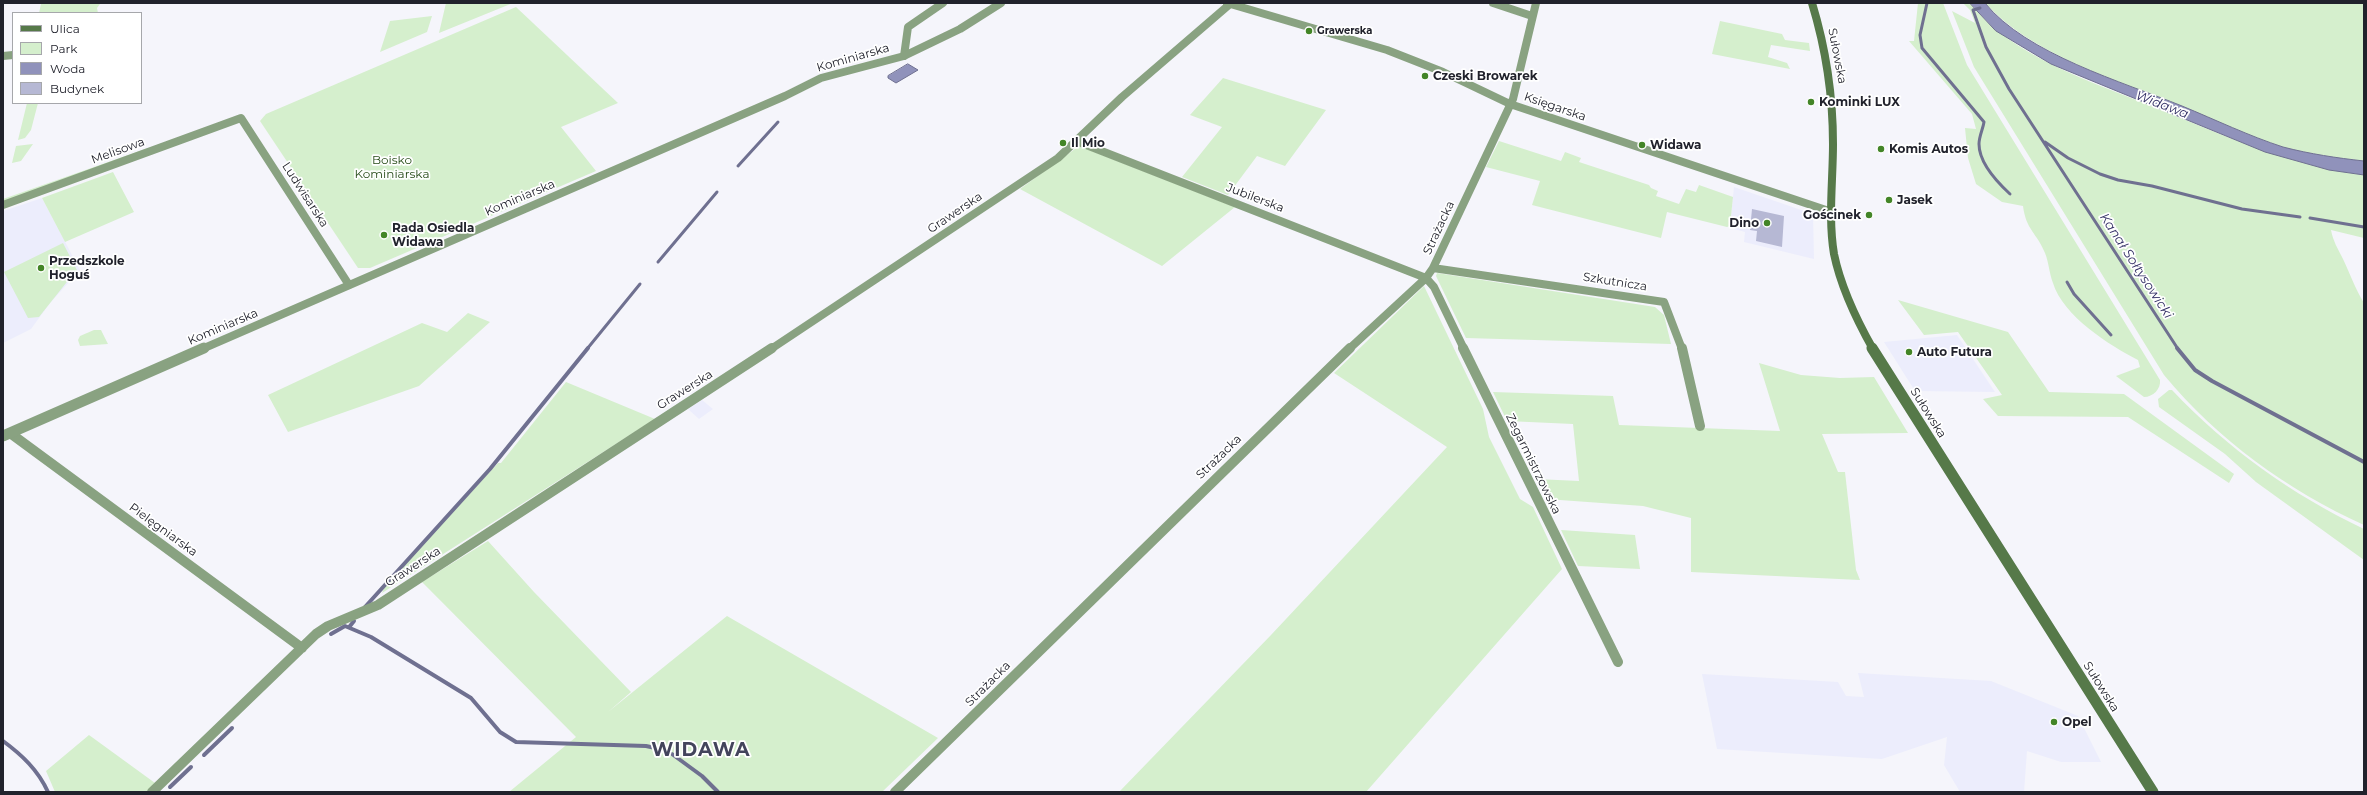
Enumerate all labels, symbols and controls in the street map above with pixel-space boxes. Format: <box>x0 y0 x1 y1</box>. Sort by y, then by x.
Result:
legend <box>12 12 142 104</box>
text: Ulica <box>50 21 80 36</box>
place label: Grawerska <box>1317 25 1372 37</box>
marker: Grawerska <box>1304 26 1314 36</box>
street label: Sułowska <box>1825 27 1849 85</box>
text: Park <box>50 41 77 56</box>
street label: Kominiarska <box>815 41 891 75</box>
text: Woda <box>50 61 85 76</box>
place label: Czeski Browarek <box>1433 69 1538 83</box>
marker: Czeski Browarek <box>1420 71 1430 81</box>
text: Budynek <box>50 81 104 96</box>
water label: Widawa <box>2133 88 2191 122</box>
street label: Księgarska <box>1522 90 1588 124</box>
place label: Kominki LUX <box>1819 95 1900 109</box>
marker: Kominki LUX <box>1806 97 1816 107</box>
street label: Melisowa <box>89 135 147 167</box>
place label: Il Mio <box>1071 136 1105 150</box>
marker: Il Mio <box>1058 138 1068 148</box>
place label: Widawa <box>1650 138 1701 152</box>
marker: Widawa <box>1637 140 1647 150</box>
place label: Komis Autos <box>1889 142 1968 156</box>
marker: Komis Autos <box>1876 144 1886 154</box>
park label: Boisko Kominiarska <box>355 153 429 181</box>
street label: Ludwisarska <box>279 160 331 230</box>
street label: Kominiarska <box>483 177 557 219</box>
street label: Jubilerska <box>1224 180 1286 216</box>
street label: Grawerska <box>925 189 985 237</box>
place label: Jasek <box>1897 193 1933 207</box>
marker: Jasek <box>1884 195 1894 205</box>
street label: Strażacka <box>1420 199 1458 257</box>
place label: Gościnek <box>1803 208 1861 222</box>
marker: Gościnek <box>1864 210 1874 220</box>
water label: Kanał Sołtysowicki <box>2096 211 2176 321</box>
place label: Dino <box>1729 216 1759 230</box>
marker: Dino <box>1762 218 1772 228</box>
place label: Rada Osiedla Widawa <box>392 221 474 249</box>
marker: Rada Osiedla Widawa <box>379 230 389 240</box>
place label: Przedszkole Hoguś <box>49 254 125 282</box>
marker: Przedszkole Hoguś <box>36 263 46 273</box>
street label: Szkutnicza <box>1582 270 1648 294</box>
street label: Kominiarska <box>186 306 260 348</box>
place label: Auto Futura <box>1917 345 1992 359</box>
marker: Auto Futura <box>1904 347 1914 357</box>
street label: Grawerska <box>654 367 716 413</box>
street label: Sułowska <box>1907 385 1949 441</box>
street label: Zegarmistrzowska <box>1502 411 1564 517</box>
street label: Strażacka <box>1193 432 1245 482</box>
street label: Pielęgniarska <box>126 500 200 560</box>
street label: Grawerska <box>383 544 443 590</box>
street label: Strażacka <box>963 659 1013 709</box>
street label: Sułowska <box>2080 659 2122 715</box>
place label: Opel <box>2062 715 2092 729</box>
marker: Opel <box>2049 717 2059 727</box>
district label: WIDAWA <box>651 739 751 761</box>

